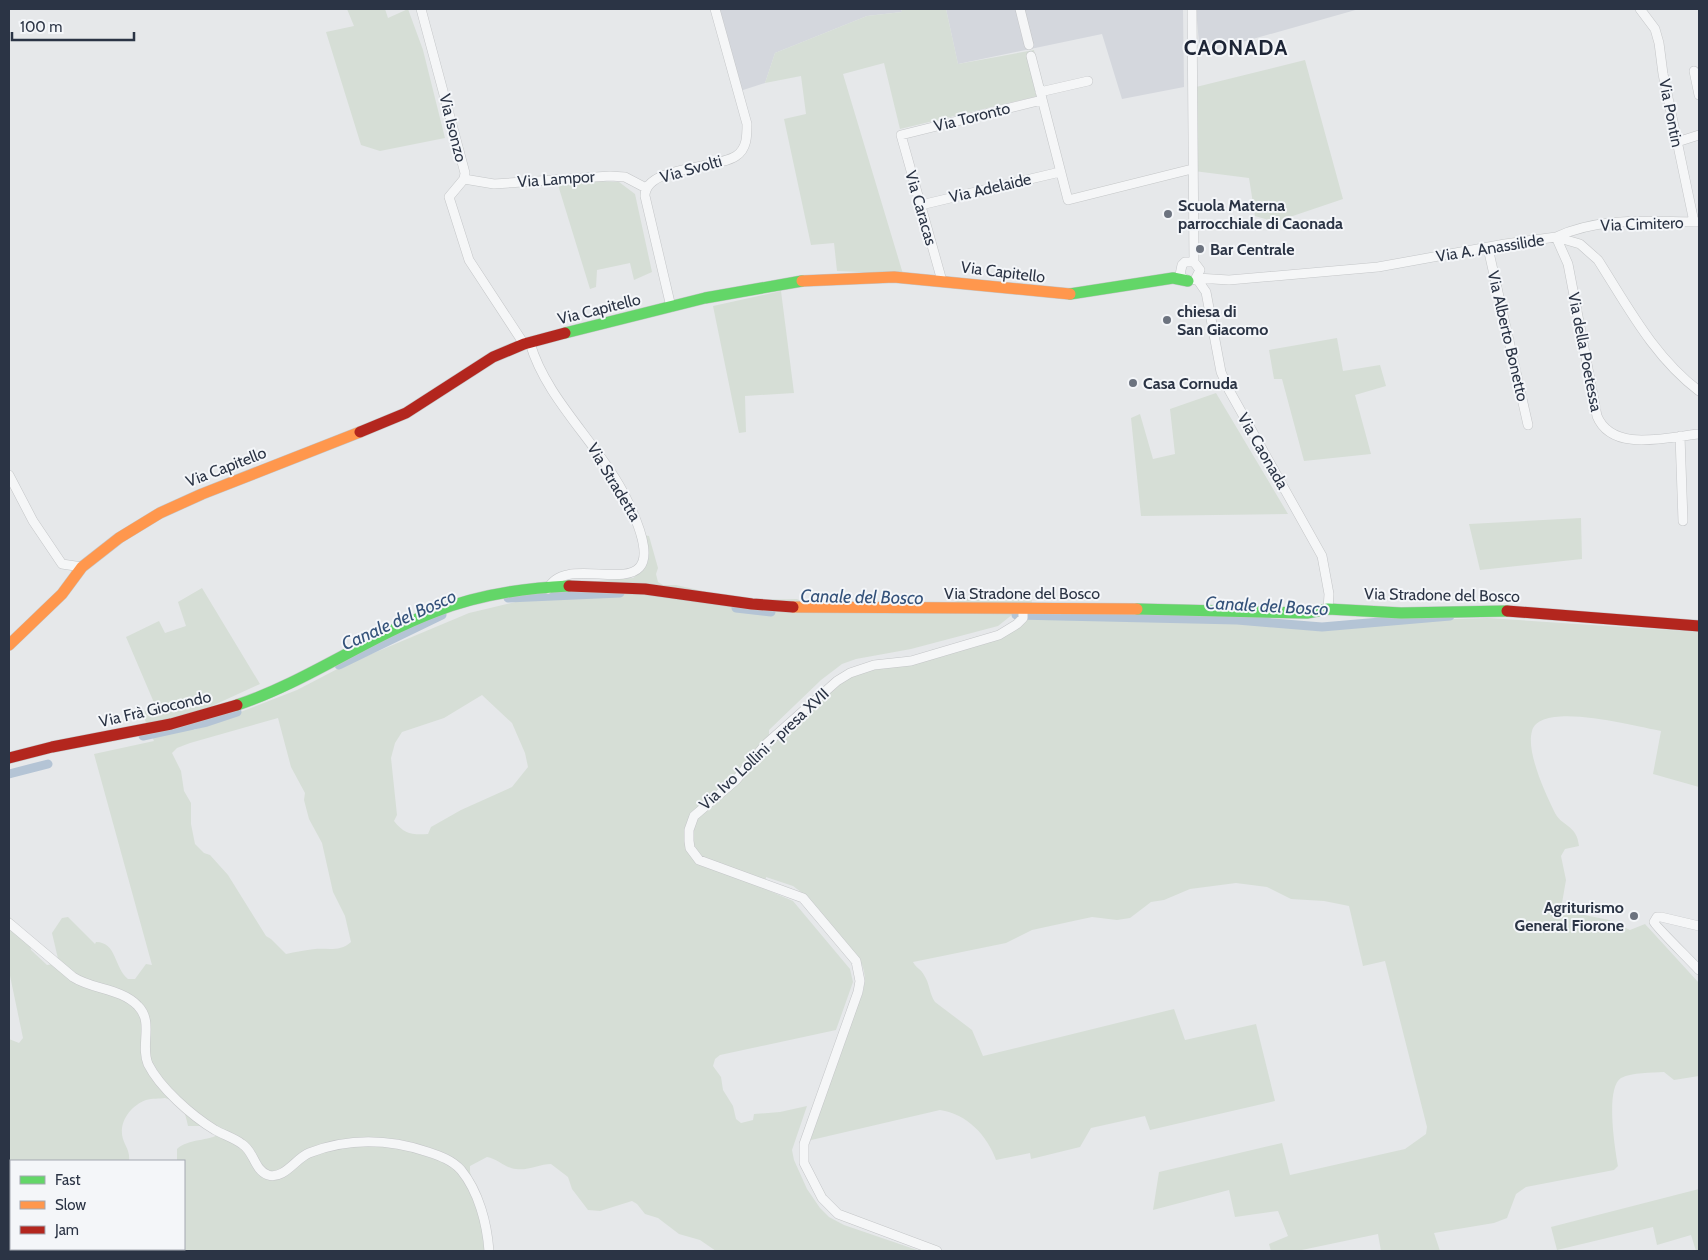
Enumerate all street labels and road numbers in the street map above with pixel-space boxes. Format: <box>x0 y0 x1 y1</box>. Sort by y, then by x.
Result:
street label: Via Pontin <box>1655 77 1687 149</box>
street label: Via Isonzo <box>435 92 471 164</box>
street label: Via Toronto <box>932 98 1012 136</box>
street label: Via Svolti <box>658 151 724 187</box>
street label: Via Lampor <box>517 167 596 191</box>
street label: Via Caracas <box>901 168 941 248</box>
street label: Via Adelaide <box>947 169 1033 207</box>
street label: Via Cimitero <box>1600 213 1684 235</box>
street label: Via A. Anassilide <box>1435 230 1545 266</box>
street label: Via Capitello <box>960 257 1046 287</box>
street label: Via Alberto Bonetto <box>1484 269 1532 403</box>
street label: Via Capitello <box>556 289 643 328</box>
street label: Via della Poetessa <box>1564 291 1606 414</box>
street label: Via Caonada <box>1234 410 1293 493</box>
street label: Via Stradetta <box>583 439 645 525</box>
street label: Via Capitello <box>183 443 269 491</box>
street label: Via Stradone del Bosco <box>944 584 1100 603</box>
street label: Via Stradone del Bosco <box>1364 584 1520 606</box>
street label: Via Ivo Lollini - presa XVII <box>695 684 833 814</box>
street label: Via Frà Giocondo <box>97 687 213 731</box>

